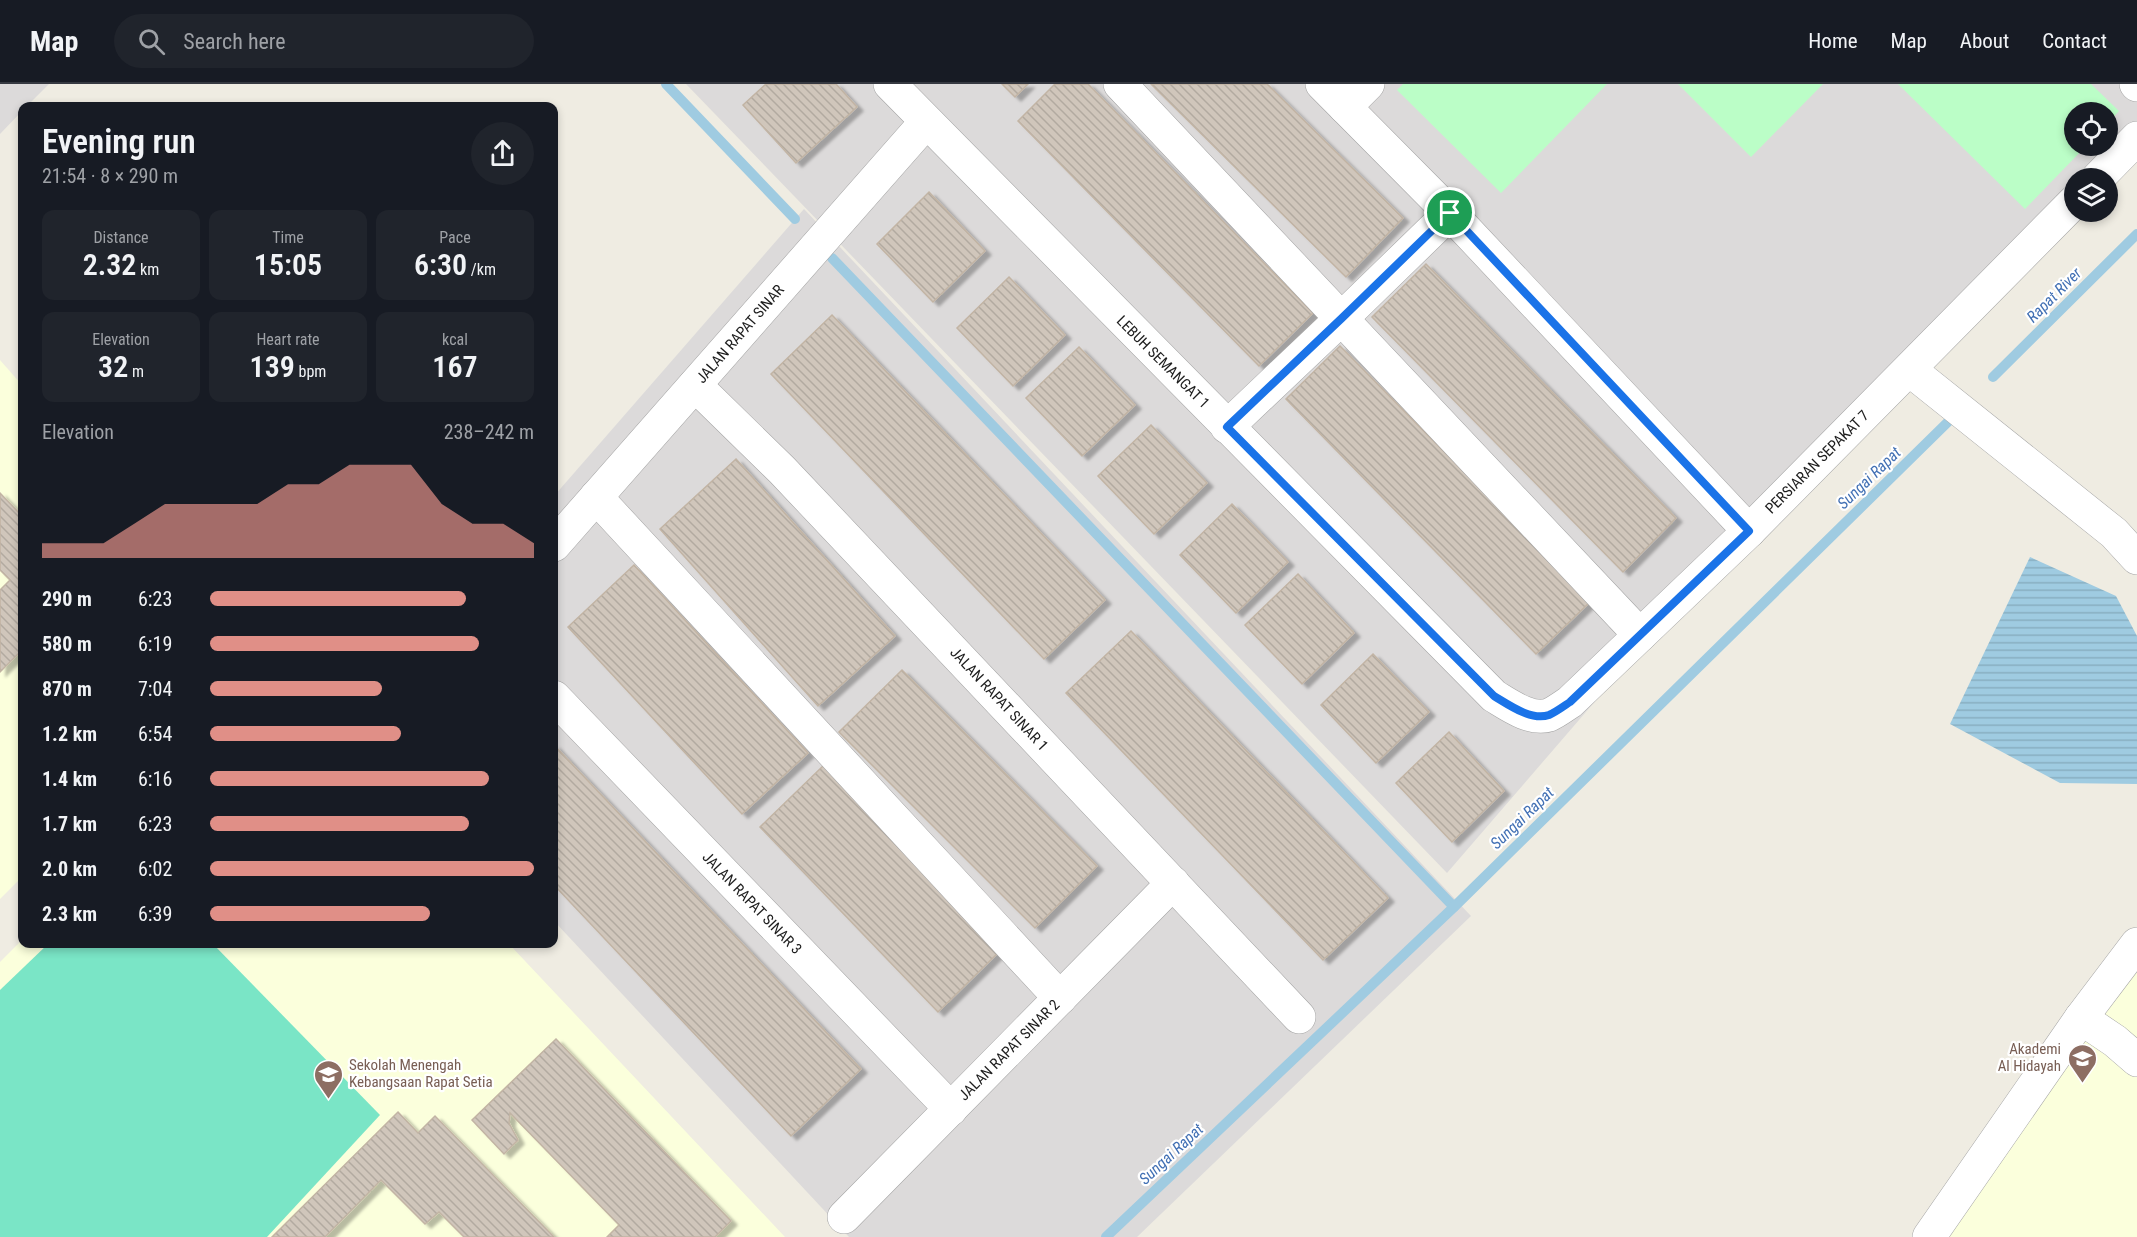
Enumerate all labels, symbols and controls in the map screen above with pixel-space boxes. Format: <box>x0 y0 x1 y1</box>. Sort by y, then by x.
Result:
search box <box>114 14 534 68</box>
text: Map <box>30 25 78 58</box>
icon: search <box>135 25 168 58</box>
text: Search here <box>183 29 286 54</box>
text: Home <box>1808 29 1858 53</box>
text: Map <box>1891 29 1927 53</box>
text: About <box>1960 29 2009 53</box>
text: Contact <box>2042 29 2107 53</box>
map controls <box>2064 102 2118 222</box>
button: locate <box>2064 102 2118 156</box>
text: Evening run <box>42 122 196 161</box>
button: share <box>471 122 534 185</box>
text: 21:54 · 8 × 290 m <box>42 164 178 188</box>
button: layers <box>2064 168 2118 222</box>
pin <box>1424 187 1475 238</box>
icon: arrive <box>1433 196 1466 229</box>
text: Distance <box>93 228 149 247</box>
text: Time <box>272 228 304 247</box>
text: Pace <box>439 228 471 247</box>
text: 2.32 <box>83 247 136 282</box>
text: 15:05 <box>254 247 322 282</box>
text: 6:30 <box>414 247 467 282</box>
text: km <box>136 260 159 279</box>
text: /km <box>467 260 496 279</box>
water label: Rapat River <box>2023 263 2086 326</box>
street label: JALAN RAPAT SINAR <box>692 281 788 387</box>
street label: LEBUH SEMANGAT 1 <box>1113 312 1213 412</box>
text: Elevation <box>92 330 150 349</box>
text: Heart rate <box>256 330 320 349</box>
text: kcal <box>442 330 468 349</box>
text: 32 <box>98 349 128 384</box>
text: 139 <box>250 349 295 384</box>
text: 167 <box>432 349 478 384</box>
text: m <box>128 362 144 381</box>
text: bpm <box>295 362 326 381</box>
street label: PERSIARAN SEPAKAT 7 <box>1762 407 1872 517</box>
text: Elevation <box>42 420 114 444</box>
text: 238–242 m <box>444 420 534 444</box>
water label: Sungai Rapat <box>1833 443 1905 513</box>
text: 290 m <box>42 587 92 611</box>
text: 6:23 <box>138 587 172 611</box>
text: 580 m <box>42 632 92 656</box>
text: 6:19 <box>138 632 172 656</box>
street label: JALAN RAPAT SINAR 1 <box>946 643 1052 755</box>
text: 870 m <box>42 677 92 701</box>
text: 7:04 <box>138 677 172 701</box>
text: 1.2 km <box>42 722 97 746</box>
text: 6:54 <box>138 722 172 746</box>
text: 1.4 km <box>42 767 97 791</box>
text: 6:16 <box>138 767 172 791</box>
water label: Sungai Rapat <box>1486 783 1558 853</box>
text: 1.7 km <box>42 812 97 836</box>
text: 6:23 <box>138 812 172 836</box>
street label: JALAN RAPAT SINAR 3 <box>699 848 805 958</box>
text: 2.0 km <box>42 857 97 881</box>
text: 6:02 <box>138 857 172 881</box>
text: 2.3 km <box>42 902 97 926</box>
text: 6:39 <box>138 902 172 926</box>
street label: JALAN RAPAT SINAR 2 <box>955 996 1063 1104</box>
place label: Akademi Al Hidayah <box>1998 1040 2061 1075</box>
school or university icon: Akademi Al Hidayah <box>2066 1042 2098 1084</box>
place label: Sekolah Menengah Kebangsaan Rapat Setia <box>349 1056 493 1091</box>
school or university icon: Sekolah Menengah Kebangsaan Rapat Setia <box>312 1058 344 1100</box>
water label: Sungai Rapat <box>1135 1119 1207 1188</box>

